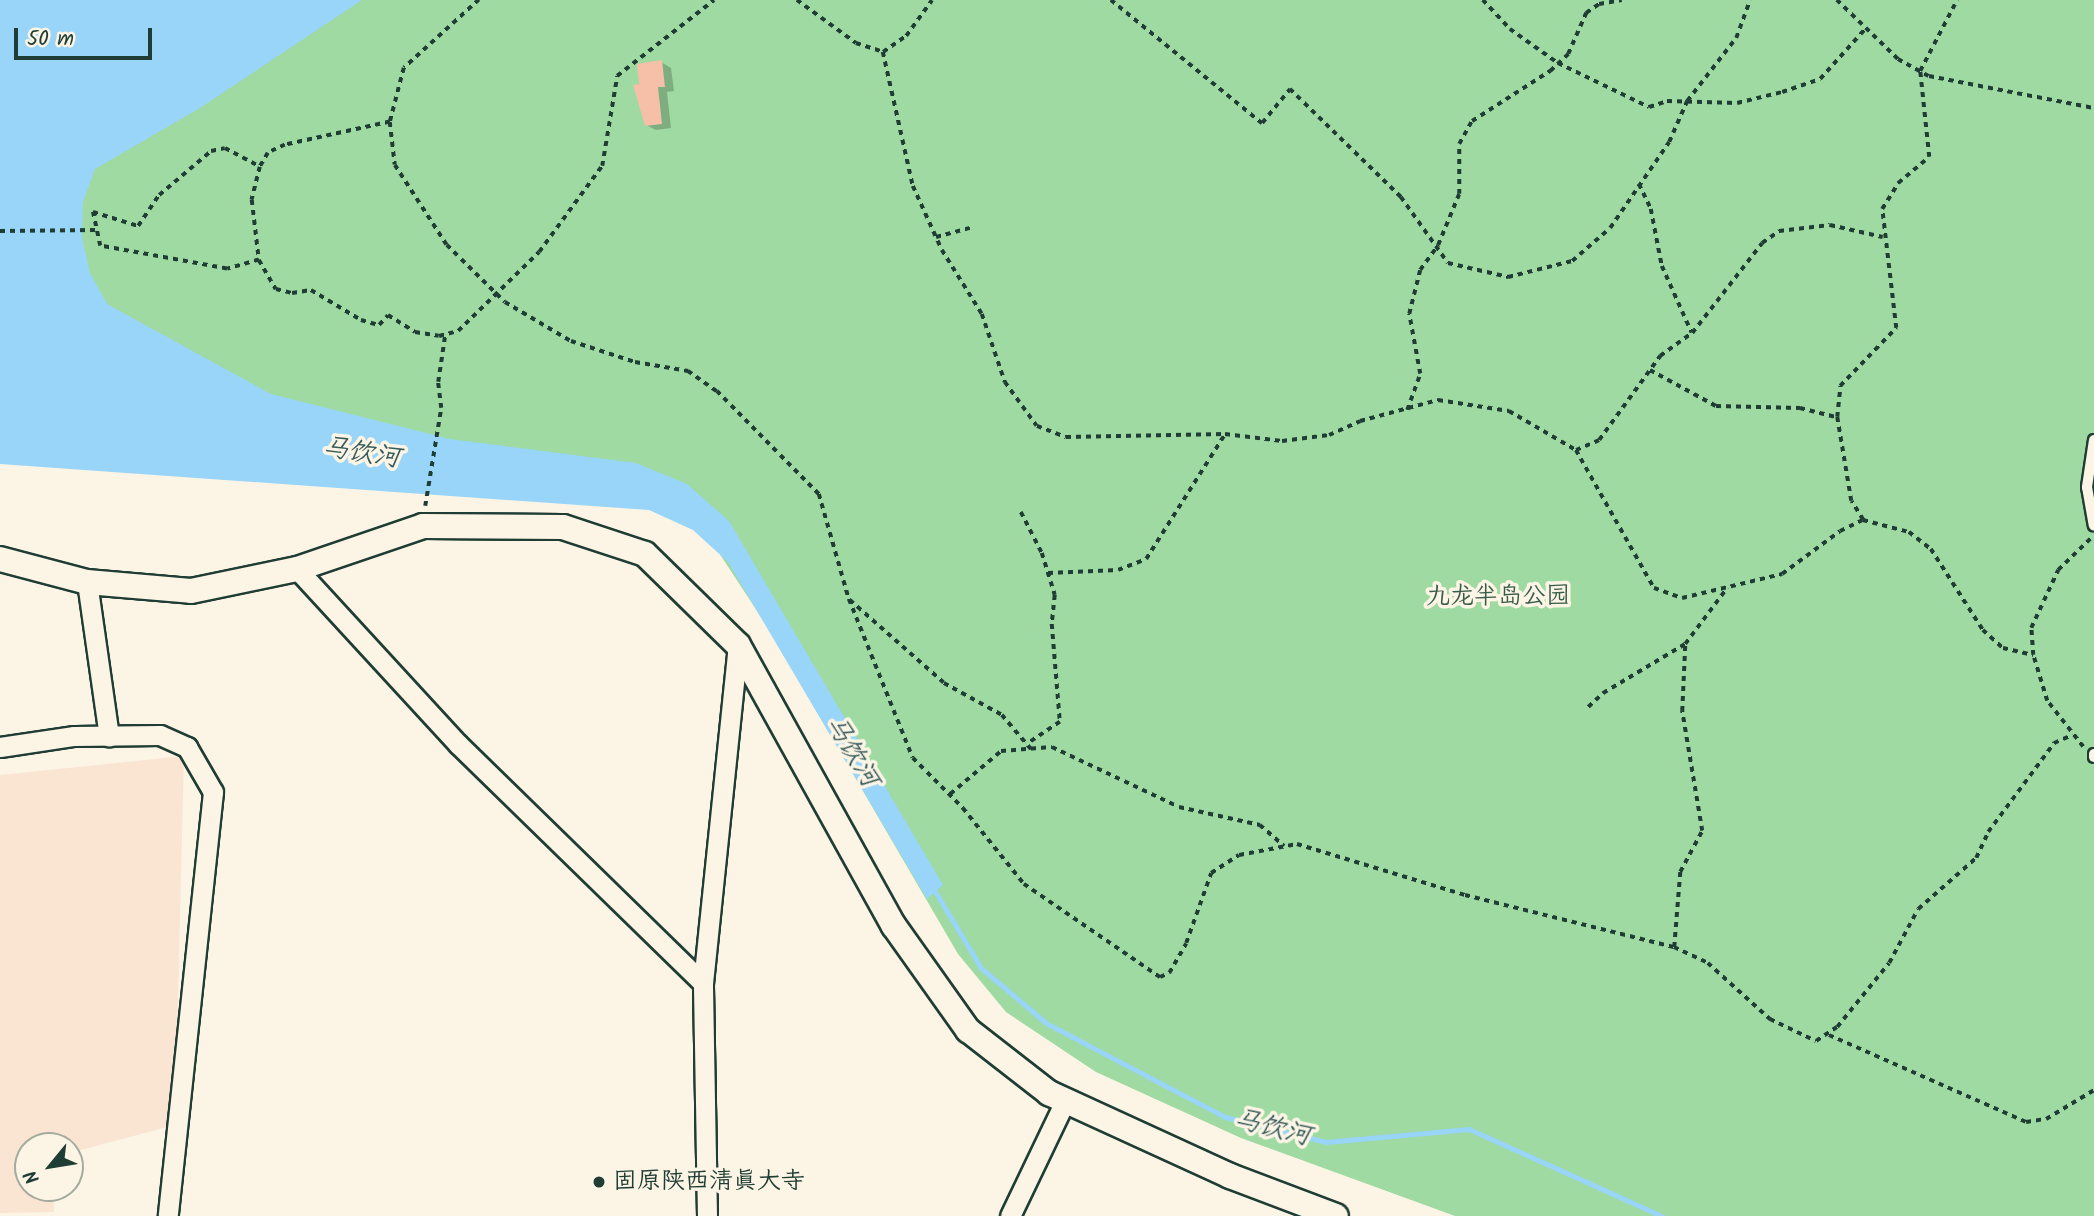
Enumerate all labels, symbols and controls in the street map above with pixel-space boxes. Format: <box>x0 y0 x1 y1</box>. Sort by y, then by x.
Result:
scale bar <box>18 14 156 58</box>
text: 50 m <box>27 23 74 56</box>
water label: 马饮河 <box>320 432 402 476</box>
park label: 九龙半岛公园 <box>1426 583 1570 611</box>
water label: 马饮河 <box>818 711 884 793</box>
water label: 马饮河 <box>1230 1104 1314 1154</box>
north arrow <box>14 1132 84 1202</box>
text: N <box>17 1164 49 1189</box>
place label: 固原陕西清真大寺 <box>613 1168 805 1196</box>
marker: 固原陕西清真大寺 <box>591 1174 607 1190</box>

